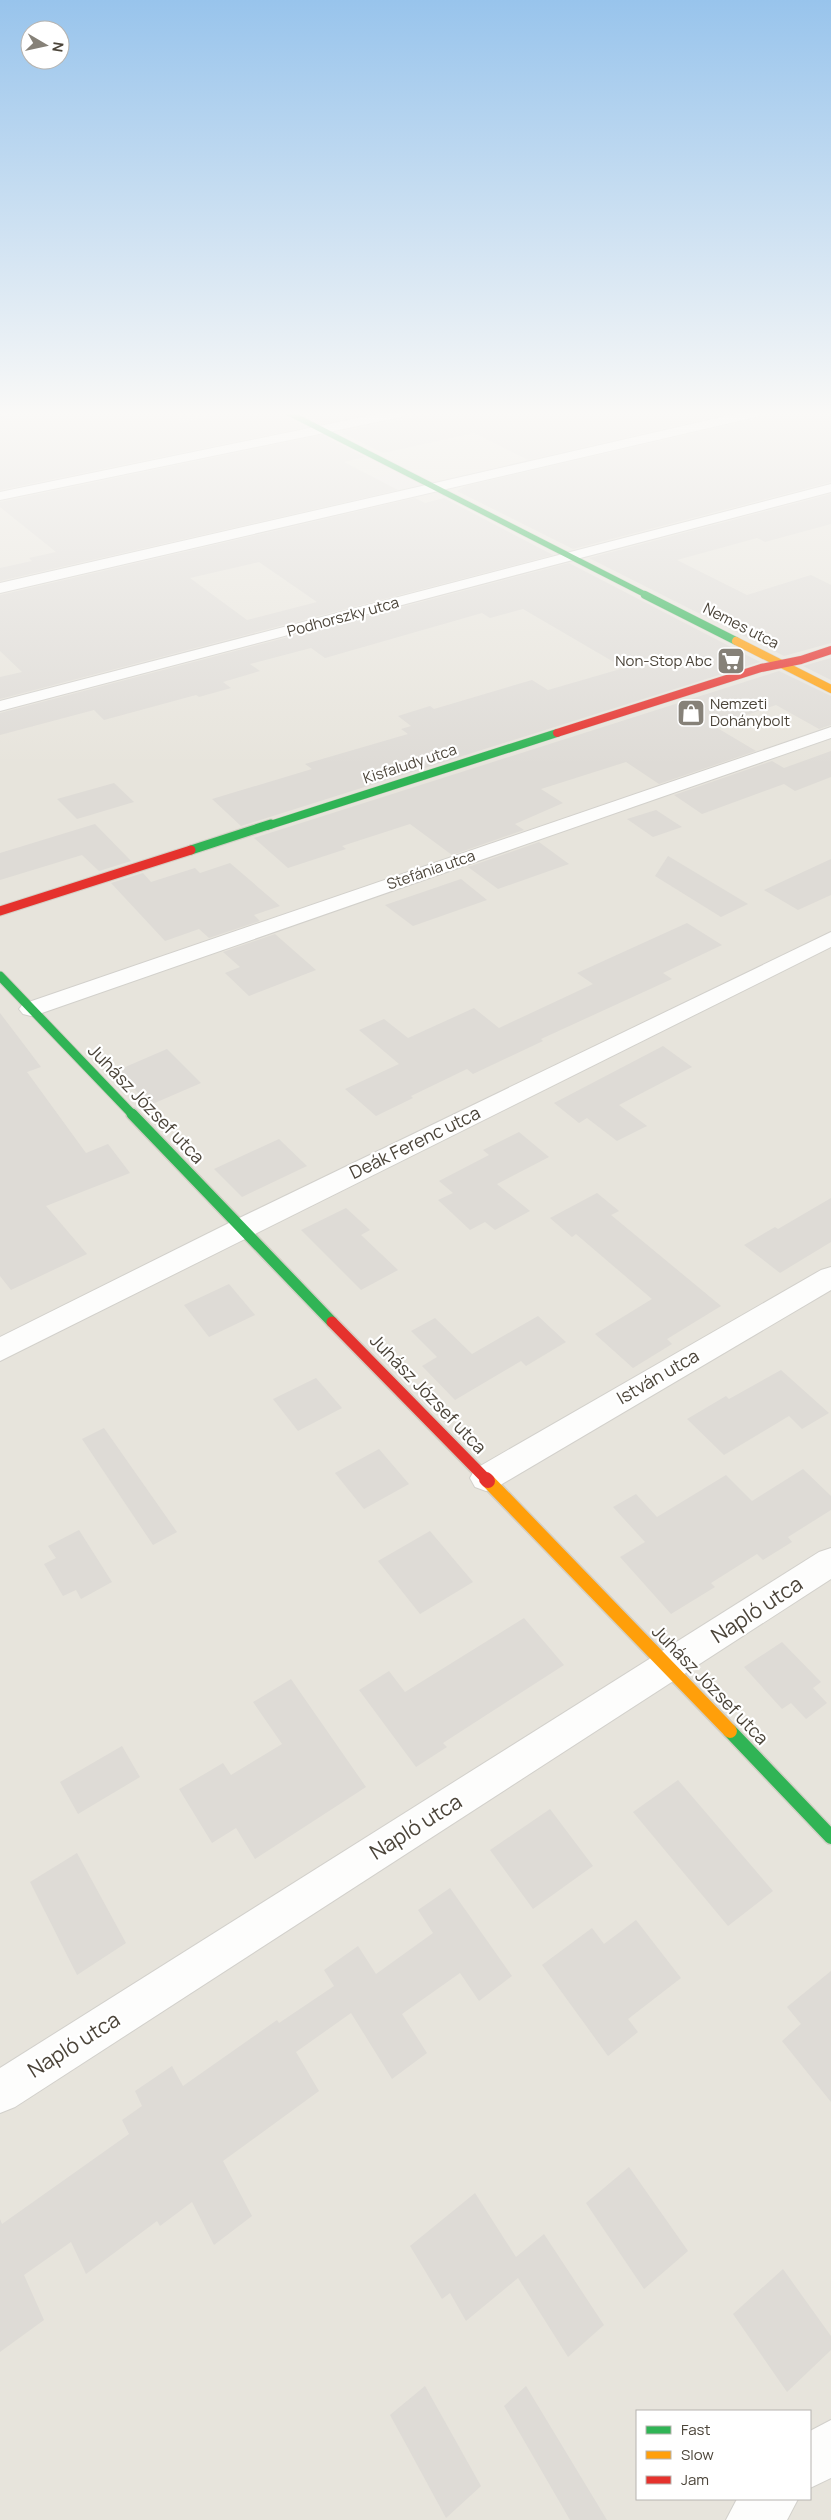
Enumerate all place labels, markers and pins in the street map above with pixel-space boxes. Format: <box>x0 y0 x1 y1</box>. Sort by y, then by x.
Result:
supermarket icon: Non-Stop Abc <box>716 646 746 676</box>
place label: Non-Stop Abc <box>615 650 712 671</box>
place label: Nemzeti Dohánybolt <box>710 693 790 731</box>
shop icon: Nemzeti Dohánybolt <box>676 698 706 728</box>

